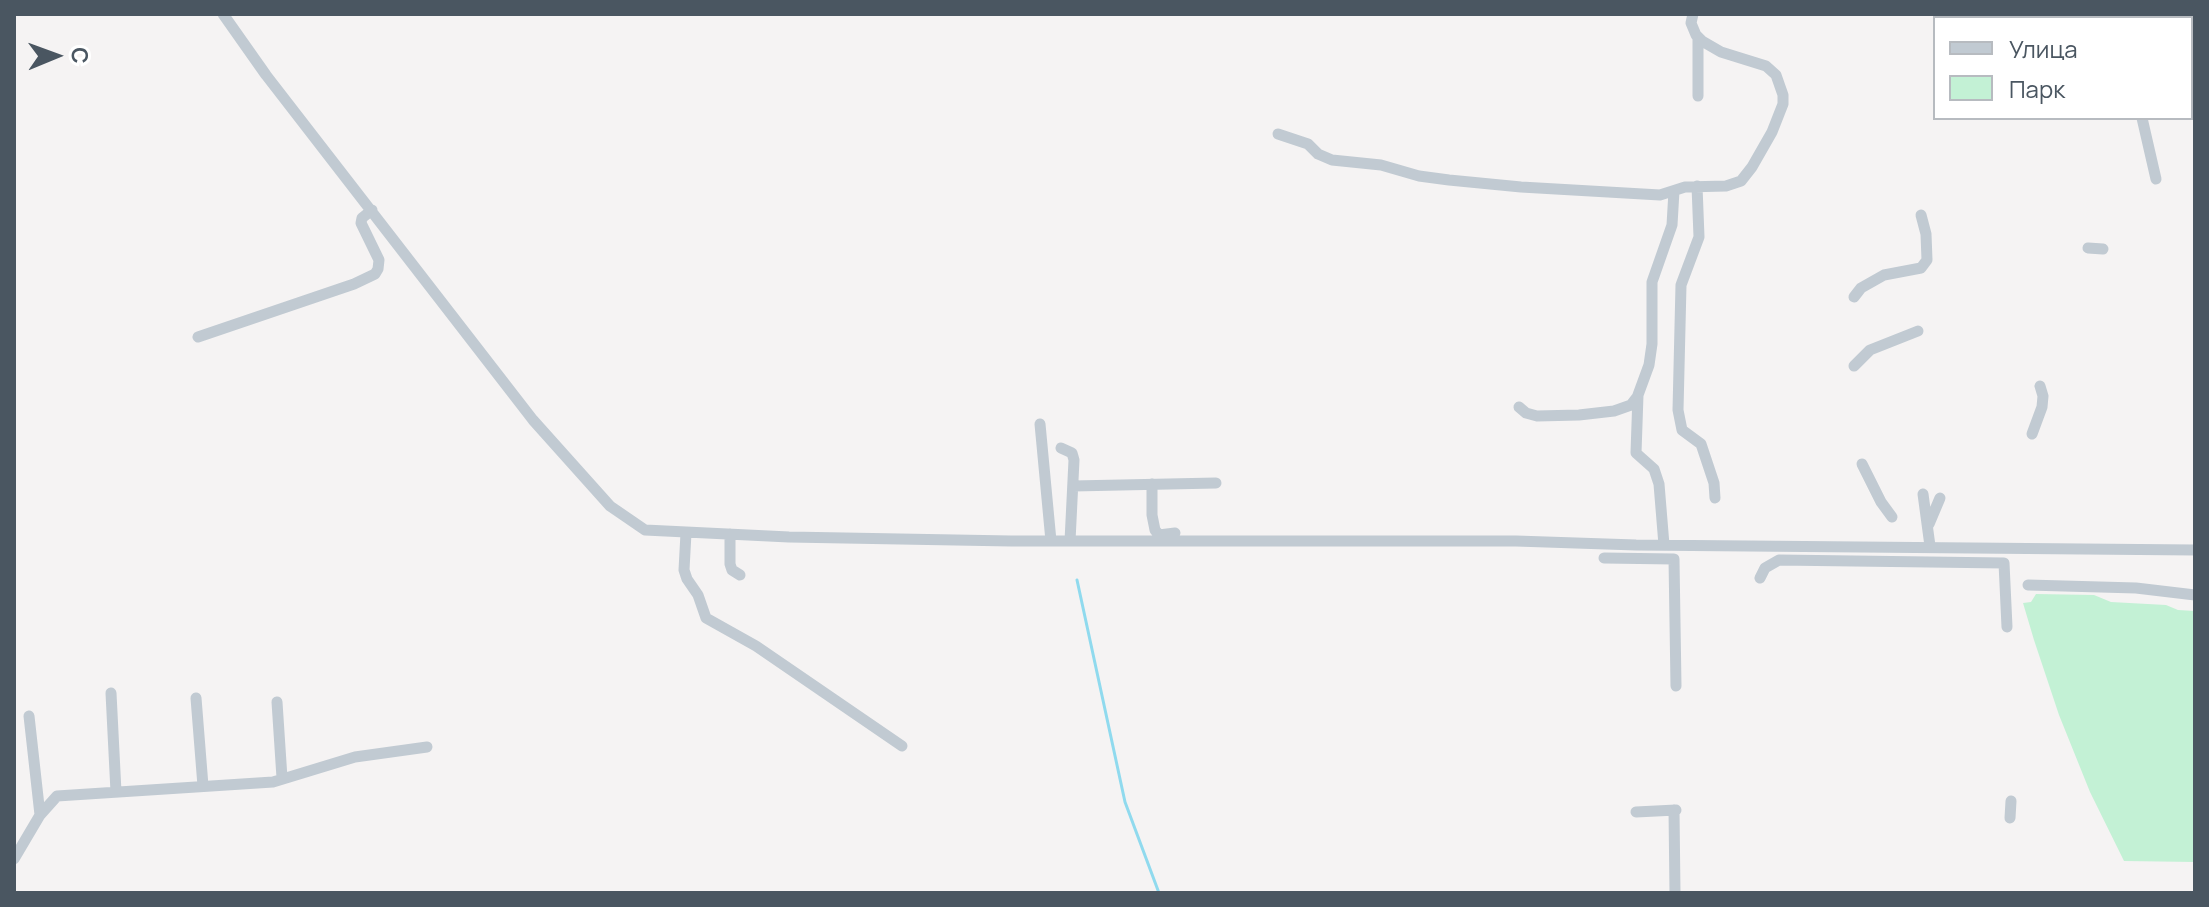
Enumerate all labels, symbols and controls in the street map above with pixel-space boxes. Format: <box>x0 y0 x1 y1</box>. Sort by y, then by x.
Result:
north arrow <box>16 16 96 96</box>
legend <box>1933 16 2193 120</box>
text: Улица <box>2009 32 2078 65</box>
text: С <box>65 47 95 64</box>
text: Парк <box>2009 72 2065 105</box>

